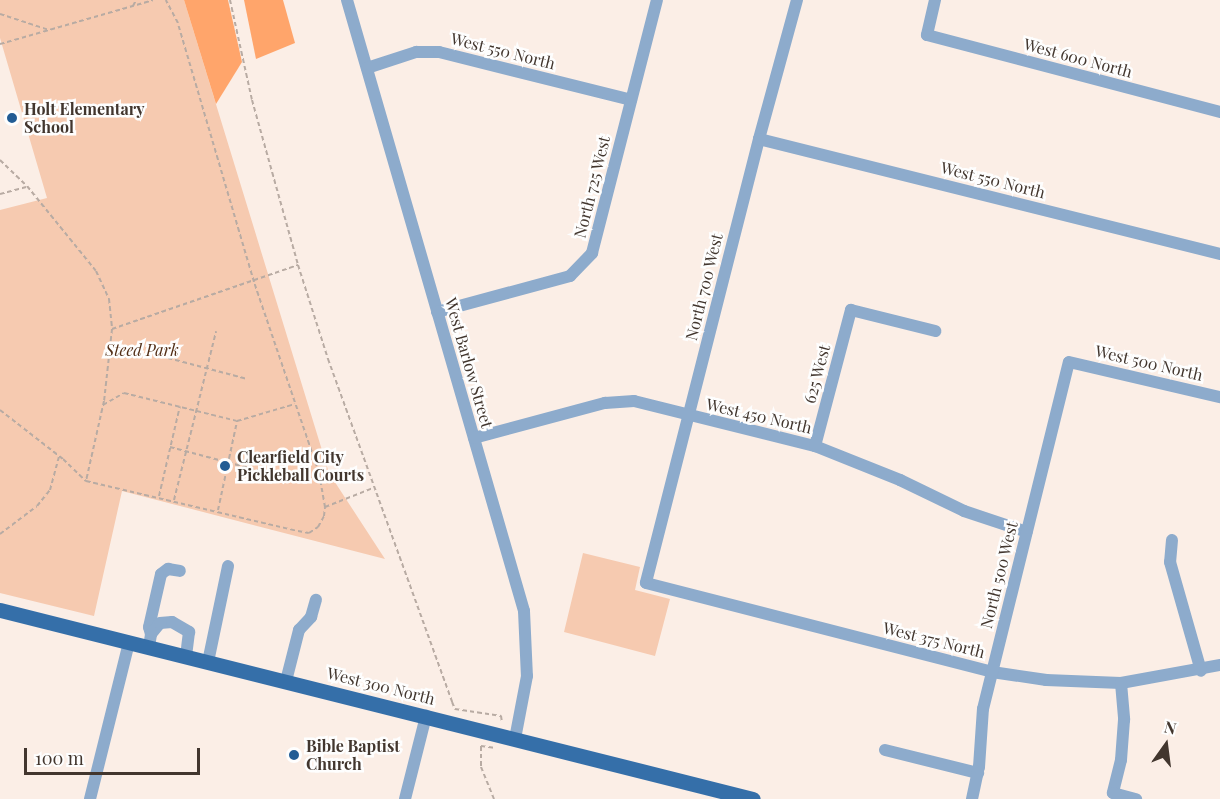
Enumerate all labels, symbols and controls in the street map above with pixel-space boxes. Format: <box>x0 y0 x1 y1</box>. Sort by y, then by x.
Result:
street label: West 550 North <box>449 29 557 73</box>
street label: West 600 North <box>1022 34 1134 82</box>
place label: Holt Elementary School <box>24 99 145 137</box>
marker: Holt Elementary School <box>5 111 19 125</box>
street label: North 725 West <box>570 134 614 240</box>
street label: West 550 North <box>939 158 1047 202</box>
street label: North 700 West <box>681 231 727 343</box>
street label: West Barlow Street <box>441 295 497 431</box>
park label: Steed Park <box>105 340 179 360</box>
street label: West 500 North <box>1093 341 1205 385</box>
street label: 625 West <box>800 342 834 406</box>
street label: West 450 North <box>704 394 814 438</box>
place label: Clearfield City Pickleball Courts <box>237 447 364 485</box>
marker: Clearfield City Pickleball Courts <box>218 459 232 473</box>
street label: North 500 West <box>976 519 1022 631</box>
street label: West 375 North <box>881 618 987 662</box>
street label: West 300 North <box>325 663 437 709</box>
north arrow <box>1136 715 1196 775</box>
text: N <box>1162 715 1179 739</box>
scale bar <box>27 736 202 774</box>
place label: Bible Baptist Church <box>306 736 400 774</box>
text: 100 m <box>35 746 84 770</box>
marker: Bible Baptist Church <box>287 748 301 762</box>

